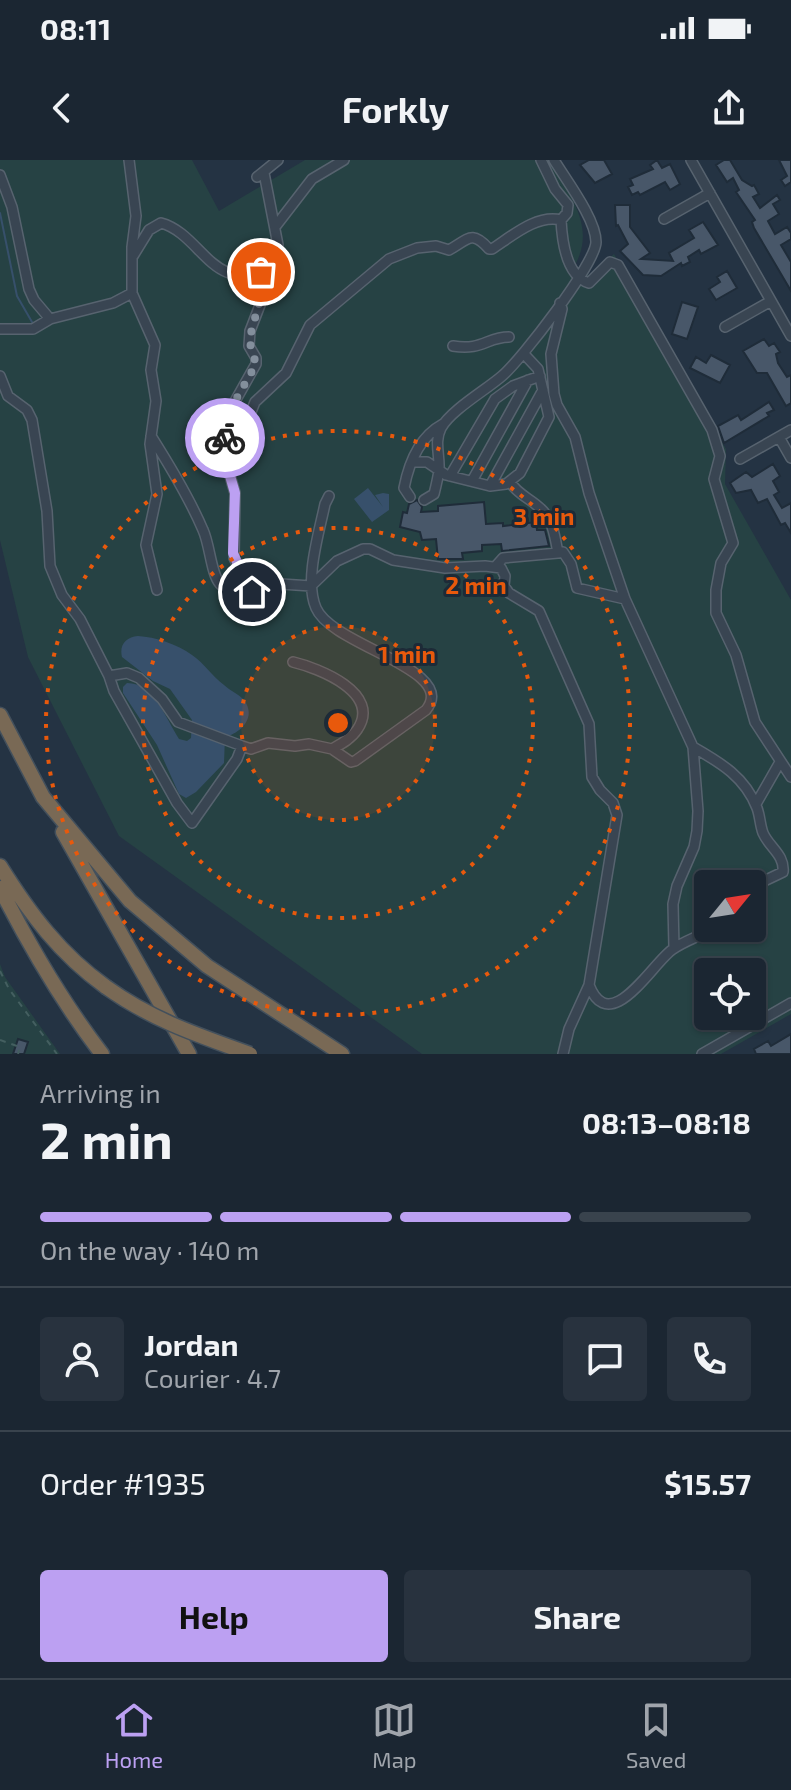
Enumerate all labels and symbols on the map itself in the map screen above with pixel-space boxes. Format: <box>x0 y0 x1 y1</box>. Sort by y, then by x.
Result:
pin <box>227 238 295 306</box>
courier <box>185 398 265 478</box>
text: 3 min <box>514 501 574 530</box>
pin <box>218 558 286 626</box>
text: 2 min <box>445 570 507 599</box>
text: 1 min <box>378 639 436 668</box>
centre of rings <box>324 709 352 737</box>
north arrow <box>694 870 766 942</box>

